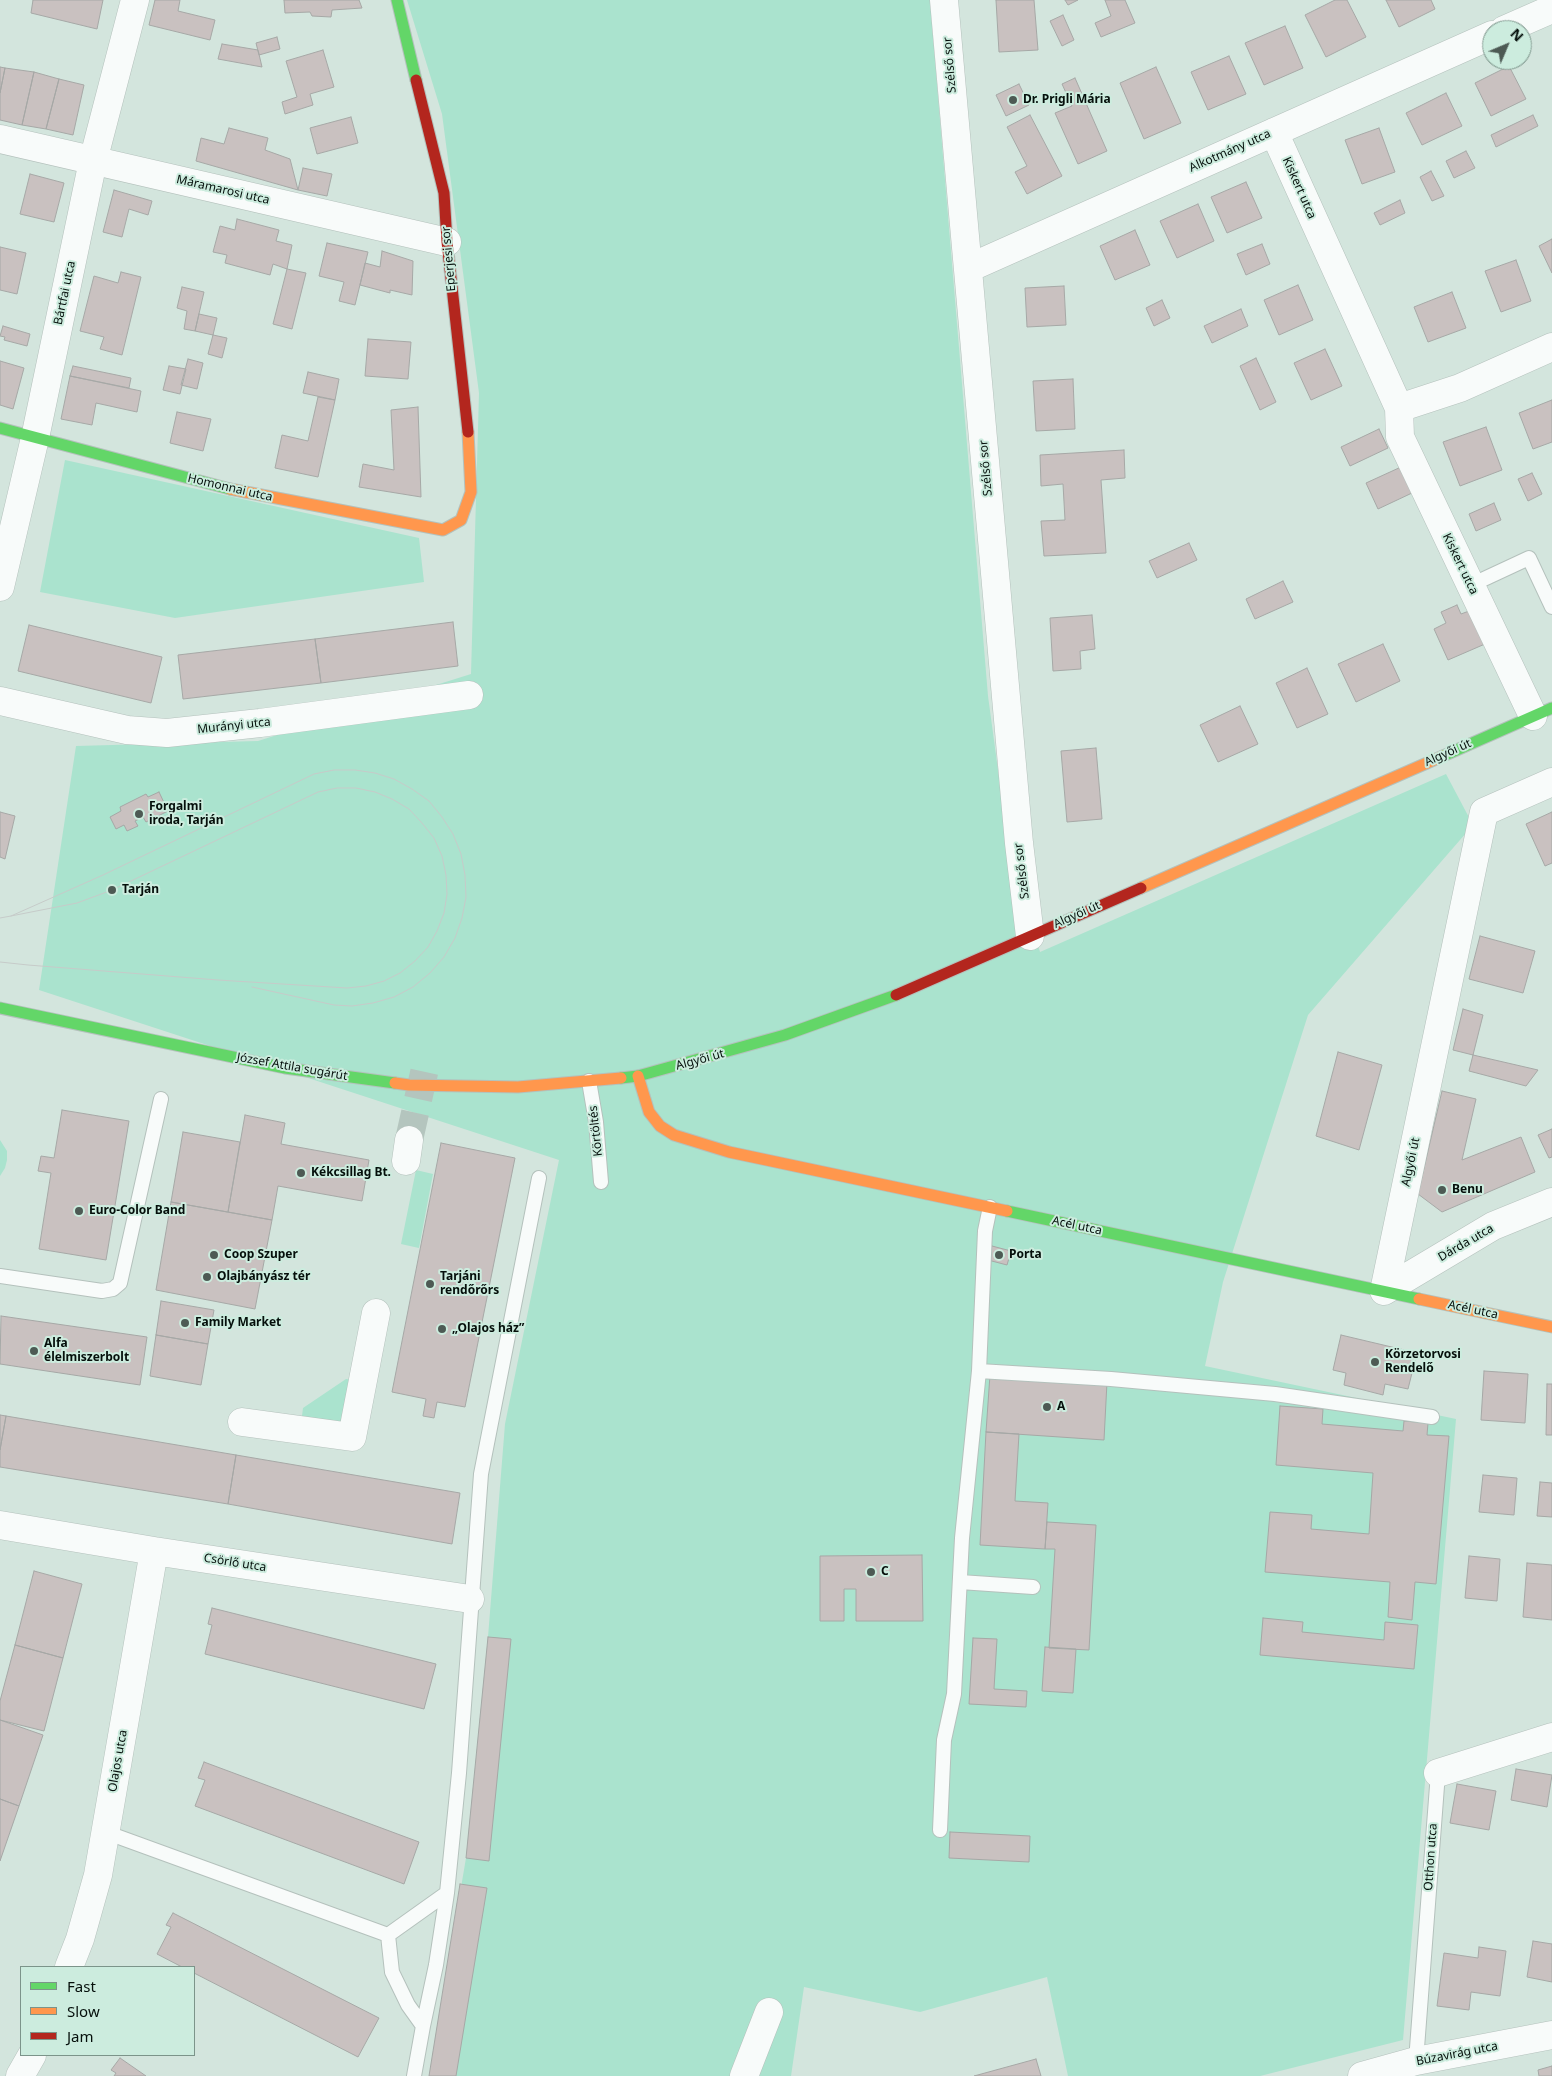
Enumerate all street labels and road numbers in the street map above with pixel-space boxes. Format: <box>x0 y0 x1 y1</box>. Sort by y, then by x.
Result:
street label: Szélső sor <box>940 36 960 94</box>
street label: Alkotmány utca <box>1187 127 1273 175</box>
street label: Kiskert utca <box>1279 155 1319 221</box>
street label: Máramarosi utca <box>175 172 271 208</box>
street label: Eperjesi sor <box>439 226 459 292</box>
street label: Bártfai utca <box>51 260 79 326</box>
street label: Szélső sor <box>976 439 996 497</box>
street label: Homonnai utca <box>186 471 274 505</box>
street label: Kiskert utca <box>1439 531 1481 597</box>
street label: Murányi utca <box>197 715 271 737</box>
street label: Algyői út <box>1422 736 1474 770</box>
street label: Szélső sor <box>1011 842 1033 900</box>
street label: Algyői út <box>1051 898 1103 932</box>
street label: Algyői út <box>674 1047 726 1073</box>
street label: József Attila sugárút <box>236 1050 348 1084</box>
street label: Körtöltés <box>586 1105 606 1157</box>
street label: Algyői út <box>1399 1136 1423 1188</box>
street label: Acél utca <box>1051 1214 1103 1238</box>
street label: Dárda utca <box>1436 1221 1496 1265</box>
street label: Acél utca <box>1447 1298 1499 1322</box>
street label: Csörlő utca <box>203 1551 267 1575</box>
street label: Olajos utca <box>105 1729 131 1793</box>
street label: Otthon utca <box>1421 1823 1441 1891</box>
street label: Búzavirág utca <box>1415 2039 1499 2069</box>

